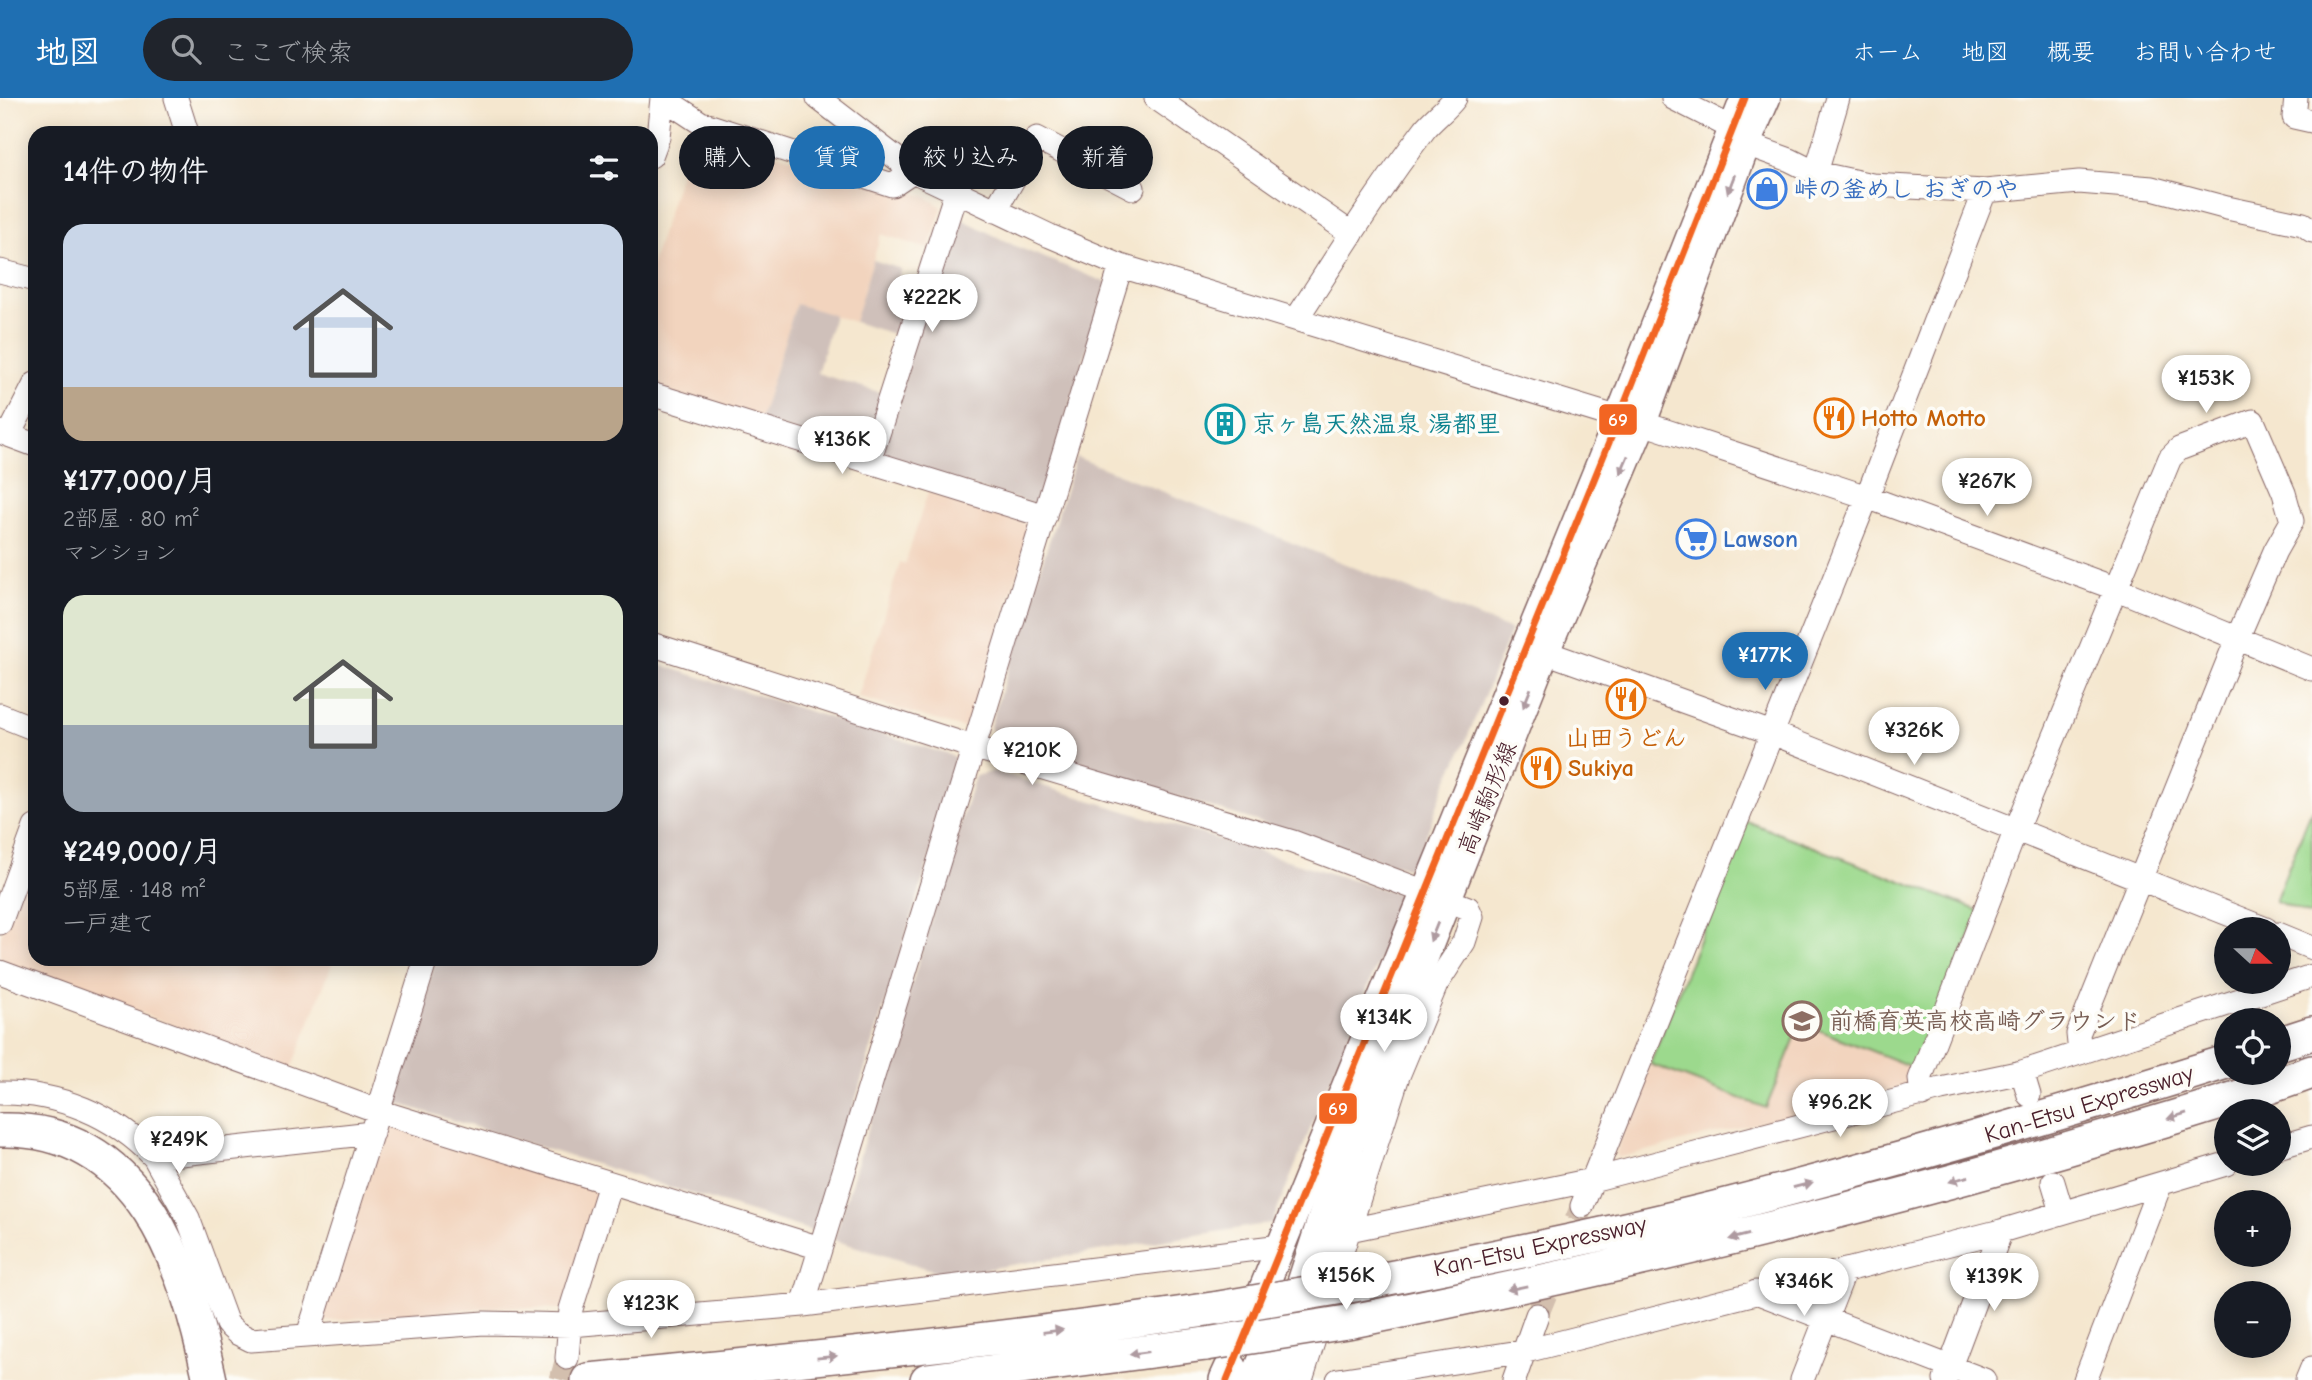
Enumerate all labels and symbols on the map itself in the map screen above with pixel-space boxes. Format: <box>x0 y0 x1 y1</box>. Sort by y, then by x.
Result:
shop icon: 峠の釜めし おぎのや <box>1746 168 1788 210</box>
one-way arrow <box>1726 173 1737 194</box>
place label: 峠の釜めし おぎのや <box>1794 175 2019 203</box>
pin: ¥222K <box>883 274 981 334</box>
pin: ¥153K <box>2157 356 2255 415</box>
restaurant icon: Hotto Motto <box>1813 397 1855 439</box>
building icon: 京ヶ島天然温泉 湯都里 <box>1204 403 1246 445</box>
line badge: 69 <box>1598 403 1638 436</box>
place label: Hotto Motto <box>1861 404 1986 432</box>
text: 69 <box>1608 409 1628 431</box>
place label: 京ヶ島天然温泉 湯都里 <box>1252 410 1501 438</box>
pin: ¥136K <box>793 416 891 476</box>
one-way arrow <box>1618 455 1630 475</box>
pin: ¥267K <box>1938 458 2036 518</box>
supermarket icon: Lawson <box>1675 518 1717 560</box>
place label: Lawson <box>1723 525 1798 553</box>
pin: ¥177K <box>1716 632 1814 692</box>
restaurant icon: 山田うどん <box>1605 678 1647 720</box>
one-way arrow <box>1521 687 1532 708</box>
unlabelled marker <box>1497 694 1511 708</box>
pin: ¥326K <box>1865 708 1963 767</box>
place label: 山田うどん <box>1566 724 1686 752</box>
pin: ¥210K <box>983 728 1081 787</box>
street label: 高崎駒形線 <box>1452 737 1522 859</box>
restaurant icon: Sukiya <box>1520 747 1562 789</box>
place label: Sukiya <box>1568 754 1634 782</box>
north arrow <box>2214 917 2291 994</box>
one-way arrow <box>1429 921 1440 942</box>
pin: ¥134K <box>1335 995 1433 1054</box>
school or university icon: 前橋育英高校高崎グラウンド <box>1781 1000 1823 1042</box>
place label: 前橋育英高校高崎グラウンド <box>1829 1007 2141 1035</box>
street label: Kan-Etsu Expressway <box>1981 1059 2197 1149</box>
pin: ¥96.2K <box>1783 1080 1897 1139</box>
line badge: 69 <box>1318 1092 1358 1125</box>
text: 69 <box>1328 1098 1348 1120</box>
one-way arrow <box>2166 1111 2187 1121</box>
pin: ¥249K <box>130 1116 228 1176</box>
one-way arrow <box>1948 1175 1969 1185</box>
one-way arrow <box>1792 1179 1814 1190</box>
street label: Kan-Etsu Expressway <box>1431 1210 1649 1282</box>
one-way arrow <box>1728 1232 1750 1243</box>
pin: ¥156K <box>1297 1252 1395 1312</box>
pin: ¥139K <box>1945 1254 2043 1313</box>
pin: ¥346K <box>1755 1258 1853 1318</box>
pin: ¥123K <box>602 1280 700 1340</box>
one-way arrow <box>1506 1282 1528 1293</box>
one-way arrow <box>1042 1326 1064 1337</box>
one-way arrow <box>1128 1348 1150 1359</box>
one-way arrow <box>816 1351 838 1362</box>

